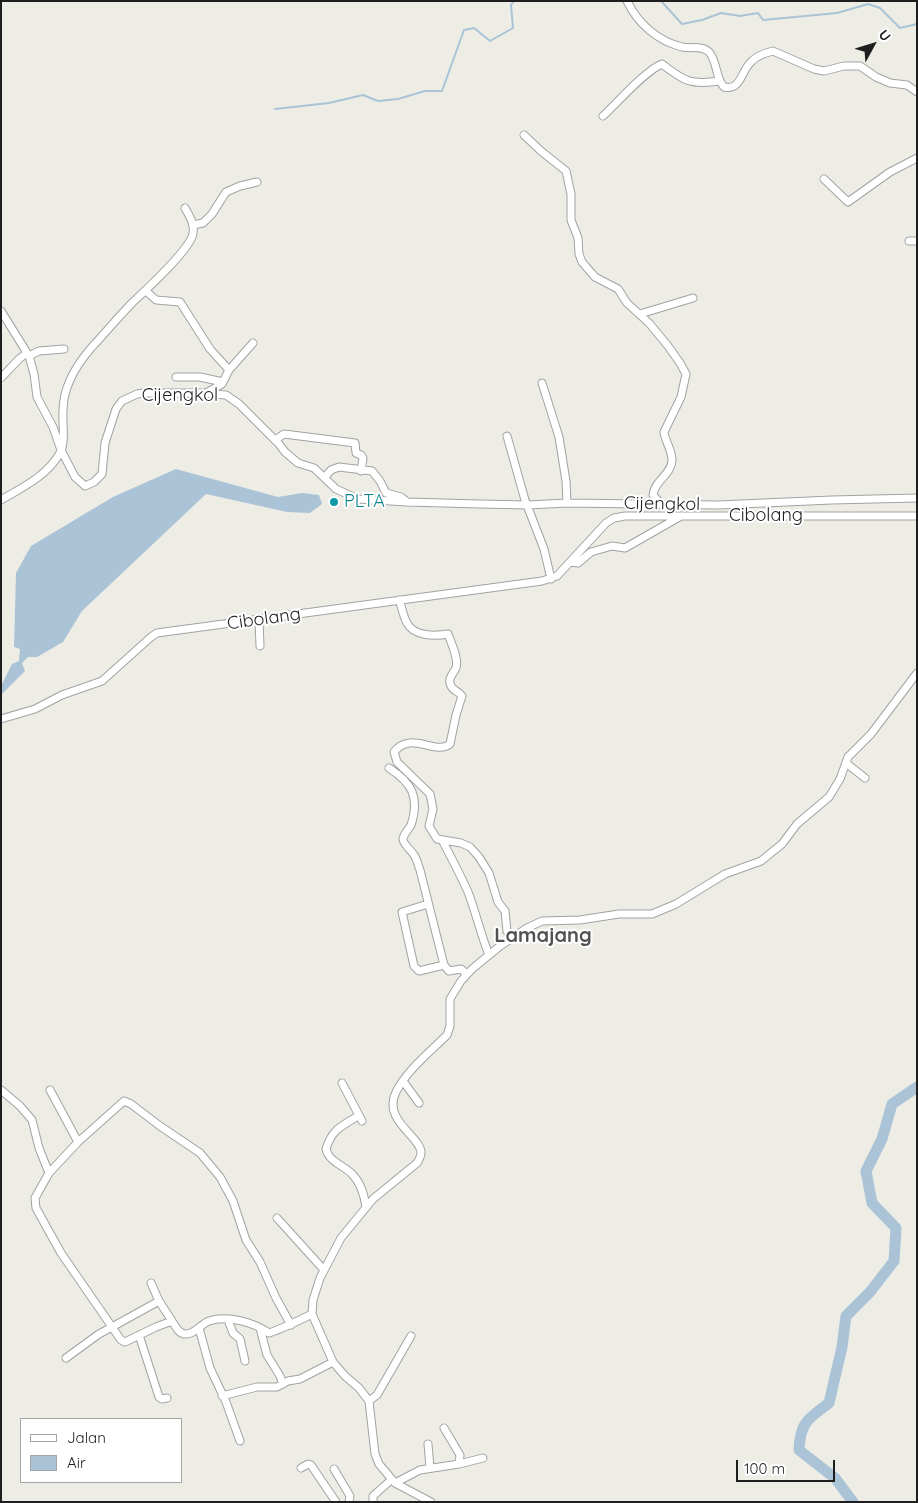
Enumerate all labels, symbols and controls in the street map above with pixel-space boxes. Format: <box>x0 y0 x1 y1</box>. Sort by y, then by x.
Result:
north arrow <box>848 20 898 70</box>
text: U <box>875 26 895 45</box>
street label: Cijengkol <box>142 385 218 407</box>
place label: PLTA <box>344 491 385 513</box>
street label: Cijengkol <box>624 493 700 515</box>
marker: PLTA <box>328 496 340 508</box>
street label: Cibolang <box>729 505 803 527</box>
street label: Cibolang <box>226 603 302 635</box>
district label: Lamajang <box>494 924 592 948</box>
legend <box>20 1418 182 1483</box>
text: Jalan <box>67 1428 106 1447</box>
scale bar <box>738 1450 837 1482</box>
text: Air <box>67 1453 86 1472</box>
text: 100 m <box>744 1459 785 1478</box>

